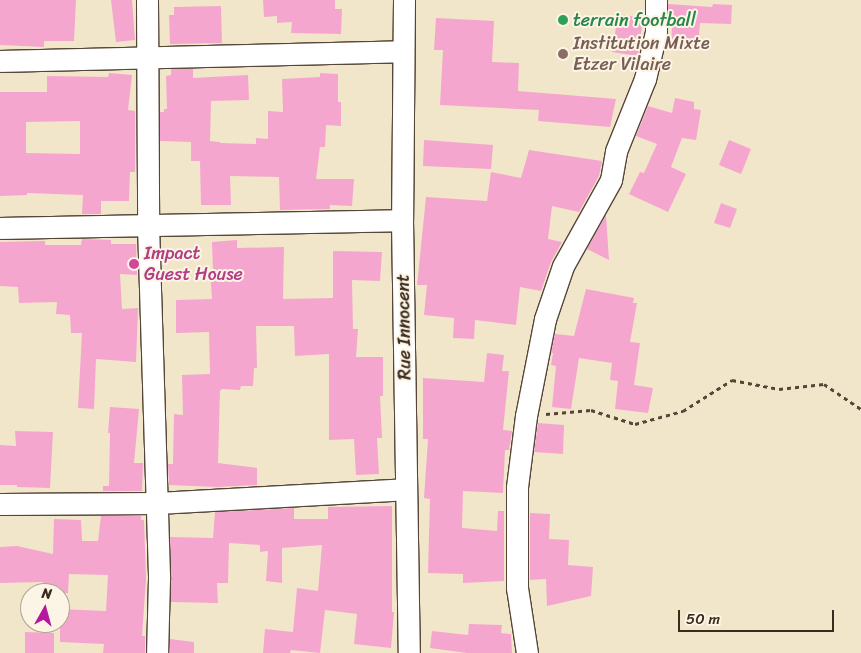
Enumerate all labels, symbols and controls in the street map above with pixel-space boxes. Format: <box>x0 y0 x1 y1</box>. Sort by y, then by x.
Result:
place label: terrain football <box>573 9 696 31</box>
marker: terrain football <box>557 14 569 26</box>
place label: Institution Mixte Etzer Vilaire <box>573 33 710 76</box>
marker: Institution Mixte Etzer Vilaire <box>557 48 569 60</box>
place label: Impact Guest House <box>144 243 243 286</box>
marker: Impact Guest House <box>128 258 140 270</box>
street label: Rue Innocent <box>392 274 416 380</box>
text: N <box>40 581 53 607</box>
north arrow <box>20 583 70 633</box>
scale bar <box>681 600 837 632</box>
text: 50 m <box>686 606 720 632</box>

